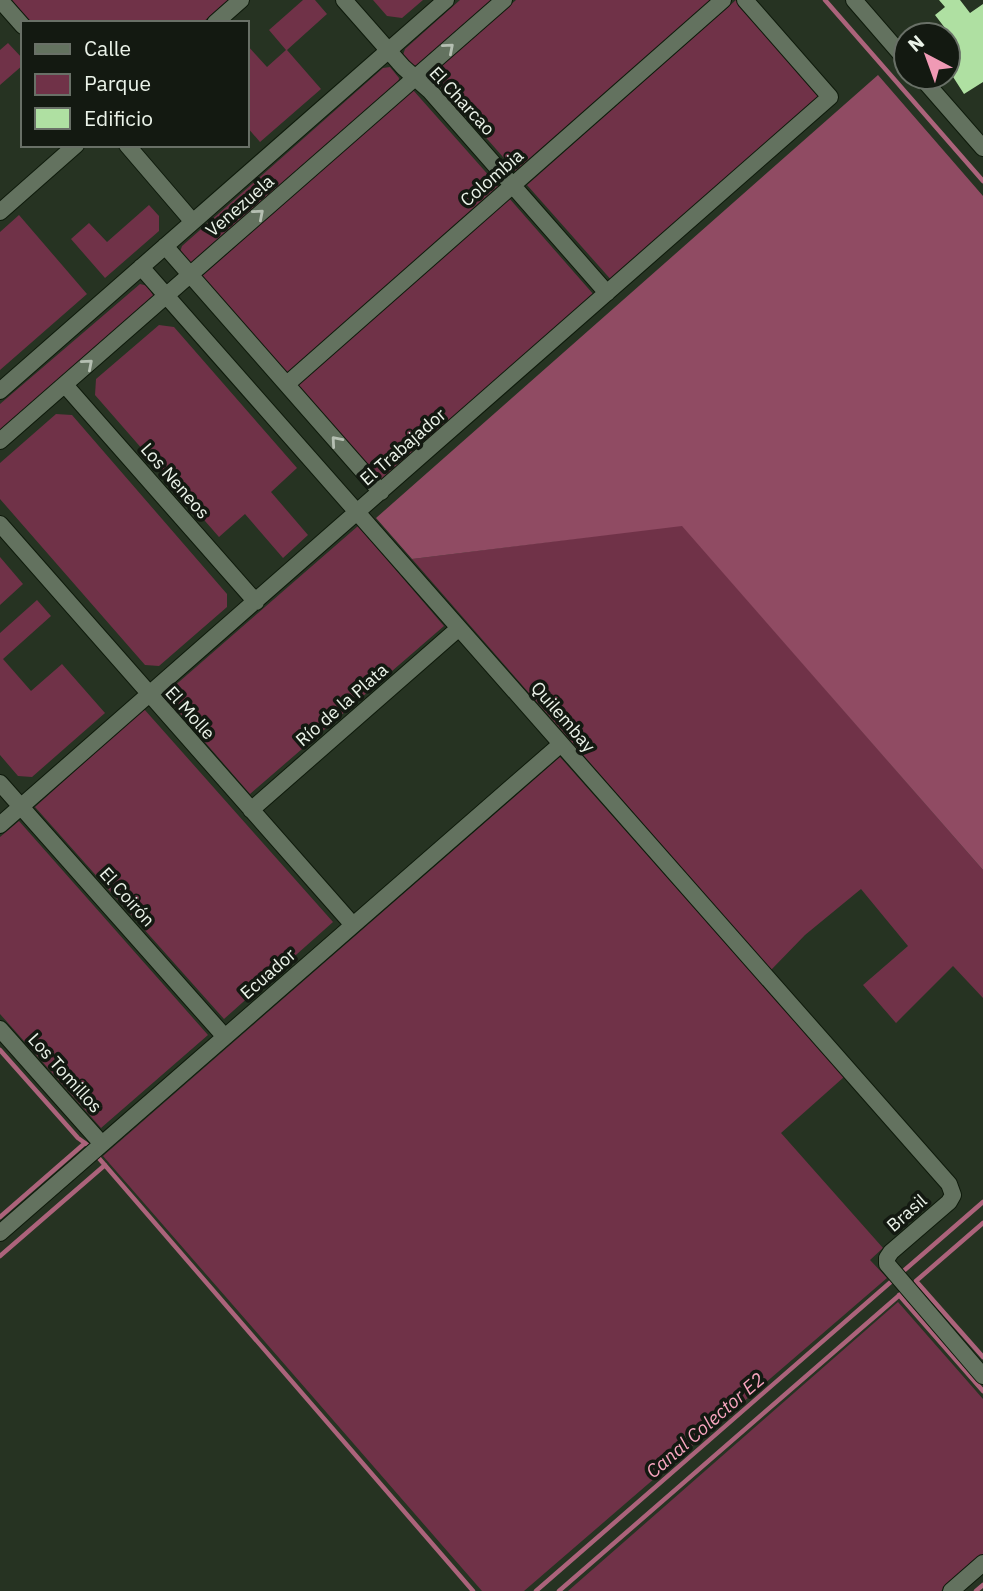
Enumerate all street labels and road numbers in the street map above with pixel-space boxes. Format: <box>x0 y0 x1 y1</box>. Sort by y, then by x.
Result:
street label: El Charcao <box>425 61 500 140</box>
street label: Colombia <box>455 144 528 211</box>
street label: Venezuela <box>201 169 279 242</box>
street label: El Trabajador <box>355 403 451 490</box>
street label: Los Neneos <box>136 438 215 523</box>
street label: Río de la Plata <box>291 658 393 751</box>
street label: Quilembay <box>526 676 601 757</box>
street label: El Molle <box>160 681 220 744</box>
street label: El Coirón <box>95 862 160 931</box>
street label: Ecuador <box>235 943 301 1004</box>
street label: Los Tomillos <box>23 1028 107 1117</box>
street label: Brasil <box>882 1189 932 1236</box>

